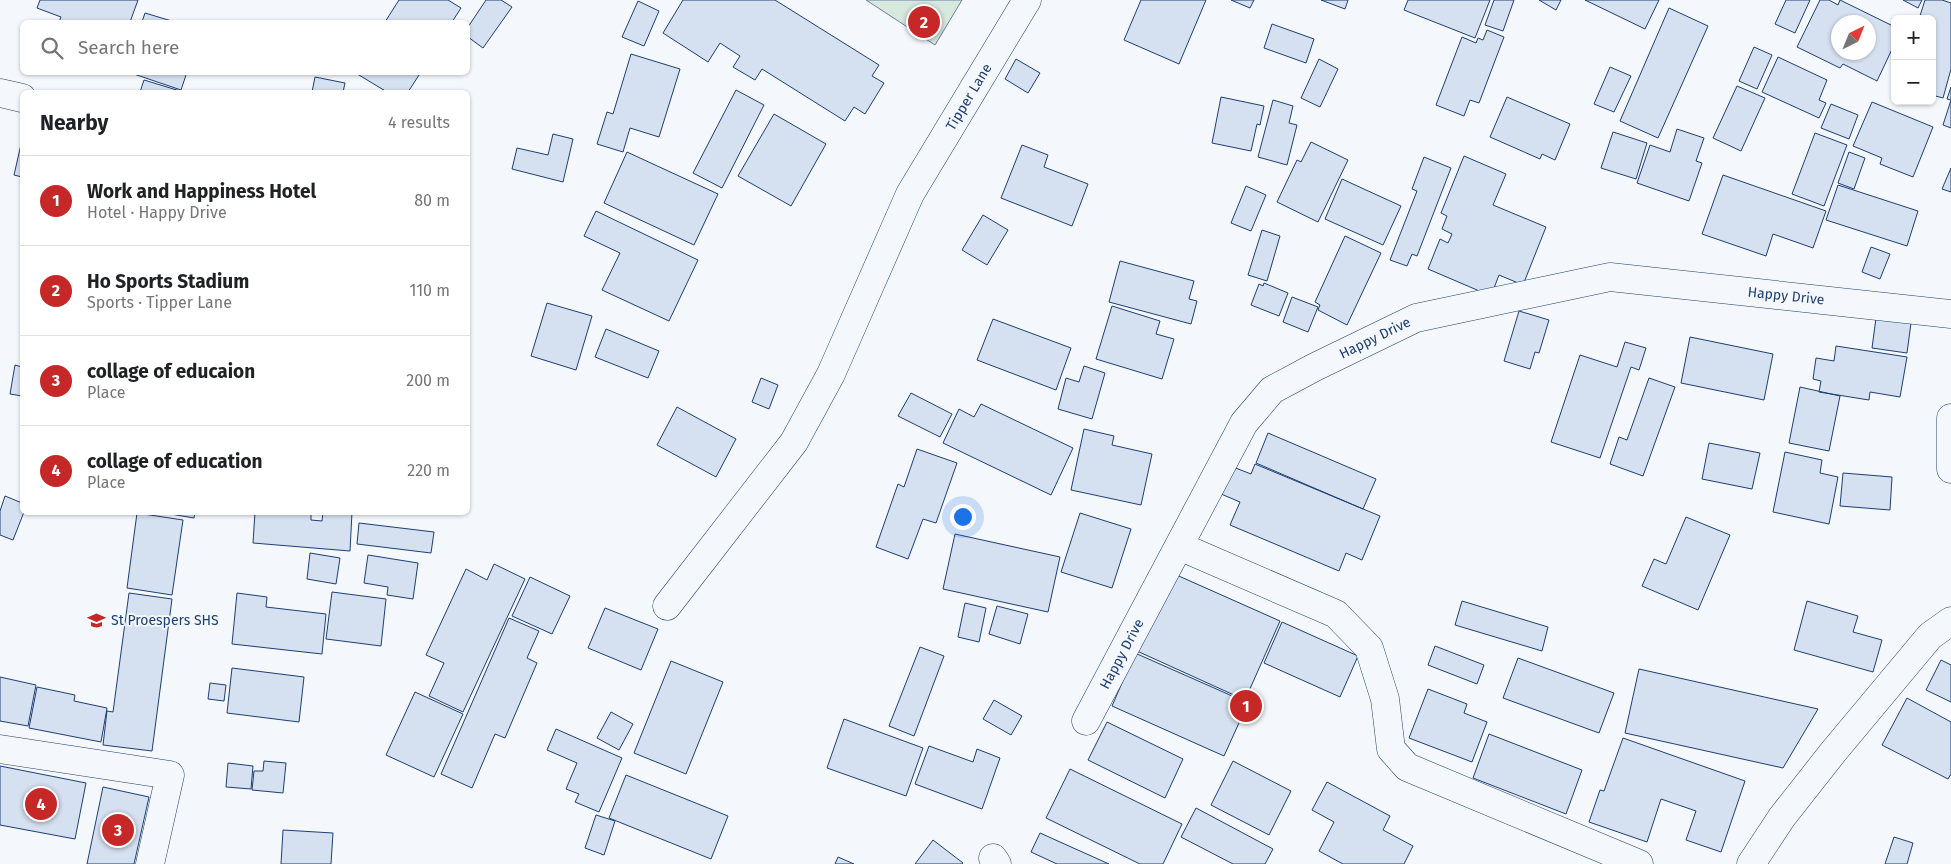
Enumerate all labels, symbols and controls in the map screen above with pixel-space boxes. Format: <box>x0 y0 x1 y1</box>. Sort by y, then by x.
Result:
pin: 2 <box>908 3 940 41</box>
north arrow <box>1831 15 1876 60</box>
map controls <box>1891 15 1936 105</box>
button: + <box>1891 15 1936 60</box>
search box <box>20 20 470 75</box>
icon: search <box>38 34 66 62</box>
text: Search here <box>78 36 179 59</box>
button: − <box>1891 60 1936 105</box>
street label: Tipper Lane <box>942 61 996 133</box>
text: Nearby <box>40 110 108 136</box>
text: 4 results <box>388 113 450 132</box>
text: Work and Happiness Hotel <box>87 180 316 203</box>
text: 1 <box>52 191 60 210</box>
text: 80 m <box>414 191 450 210</box>
text: Hotel · Happy Drive <box>87 203 227 222</box>
text: Ho Sports Stadium <box>87 270 249 293</box>
text: 2 <box>52 281 60 300</box>
text: 110 m <box>409 281 450 300</box>
street label: Happy Drive <box>1747 284 1825 308</box>
text: Sports · Tipper Lane <box>87 293 232 312</box>
street label: Happy Drive <box>1337 313 1413 363</box>
text: collage of educaion <box>87 360 255 383</box>
text: 3 <box>52 371 60 390</box>
text: 200 m <box>406 371 450 390</box>
text: Place <box>87 383 126 402</box>
text: collage of education <box>87 450 262 473</box>
text: 4 <box>51 461 61 480</box>
text: 220 m <box>407 461 450 480</box>
text: Place <box>87 473 126 492</box>
your location <box>950 504 976 530</box>
school or university icon: St Proespers SHS <box>87 610 107 630</box>
place label: St Proespers SHS <box>111 612 219 629</box>
street label: Happy Drive <box>1096 616 1148 692</box>
pin: 1 <box>1230 687 1262 725</box>
pin: 4 <box>25 785 57 823</box>
pin: 3 <box>102 811 134 849</box>

